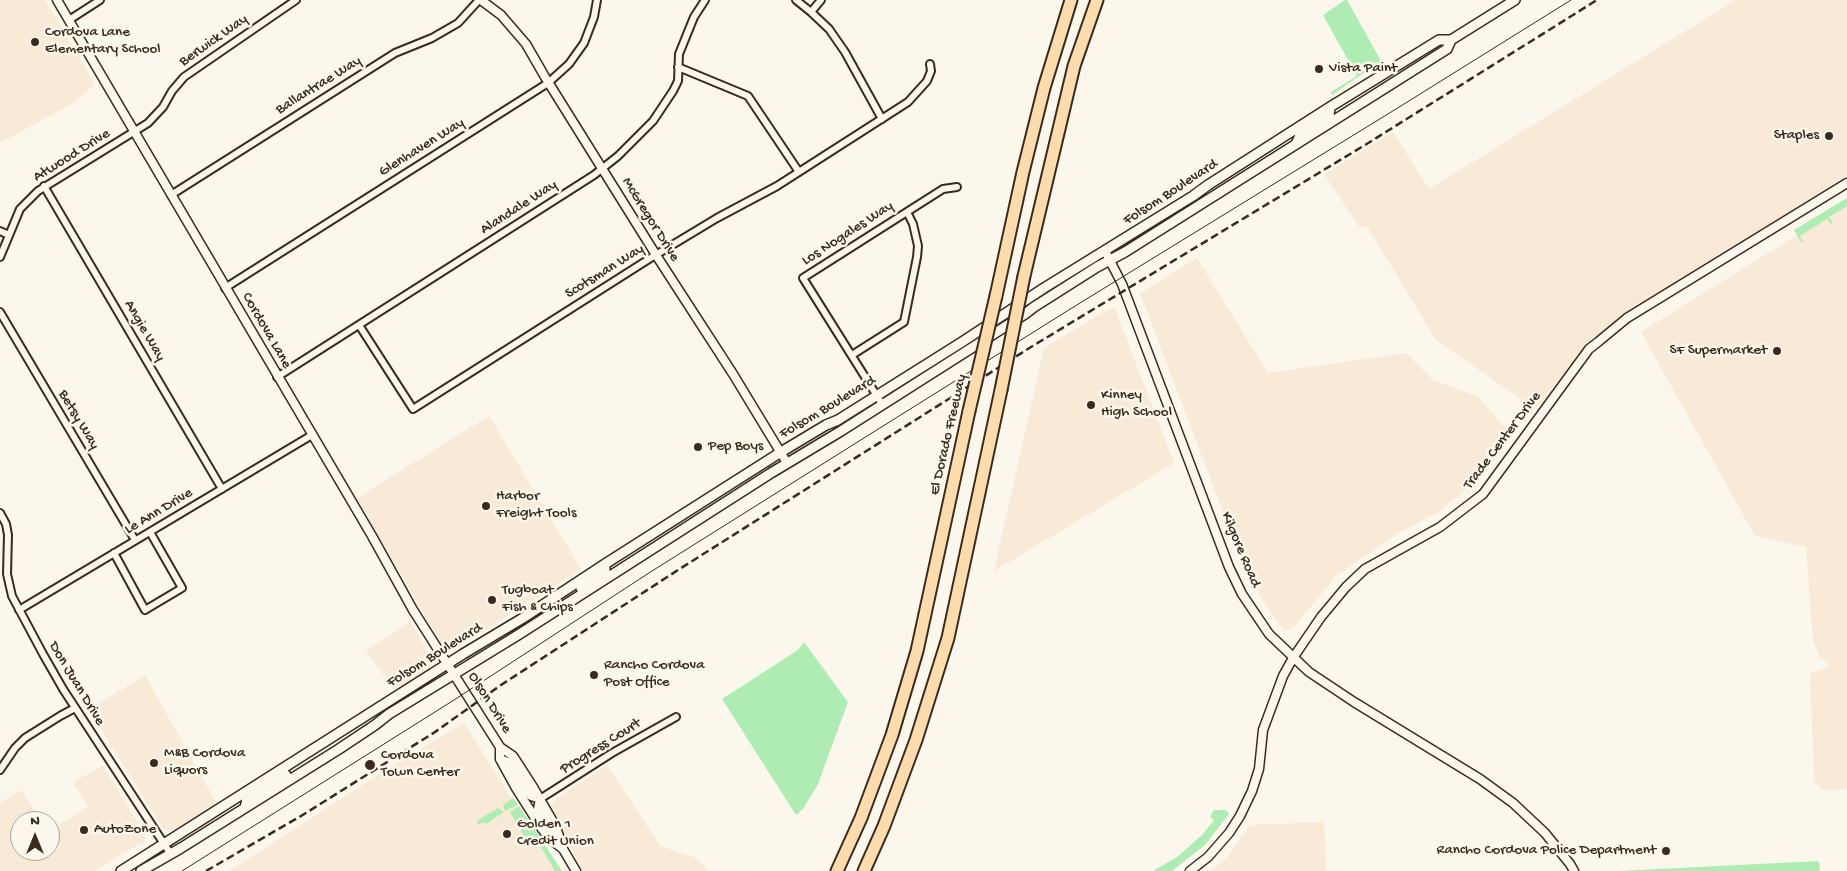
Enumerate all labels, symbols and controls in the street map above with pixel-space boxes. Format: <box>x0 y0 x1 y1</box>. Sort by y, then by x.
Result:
street label: Berwick Way <box>176 11 252 71</box>
place label: Cordova Lane Elementary School <box>45 24 161 59</box>
marker: Cordova Lane Elementary School <box>29 36 41 48</box>
street label: Ballantrae Way <box>273 53 365 119</box>
place label: Vista Paint <box>1329 60 1397 78</box>
marker: Vista Paint <box>1313 63 1325 75</box>
street label: Glenhaven Way <box>376 115 468 181</box>
street label: Atwood Drive <box>30 125 114 187</box>
place label: Staples <box>1774 127 1819 145</box>
marker: Staples <box>1823 130 1835 142</box>
street label: Folsom Boulevard <box>1120 156 1222 230</box>
street label: McGregor Drive <box>617 175 683 265</box>
street label: Alandale Way <box>477 177 561 239</box>
street label: Los Nogales Way <box>799 198 897 270</box>
street label: Scotsman Way <box>562 241 648 303</box>
street label: Cordova Lane <box>237 290 295 372</box>
street label: Angie Way <box>119 297 169 365</box>
place label: SF Supermarket <box>1670 342 1767 360</box>
marker: SF Supermarket <box>1771 345 1783 357</box>
street label: Folsom Boulevard <box>777 372 879 444</box>
street label: El Dorado Freeway <box>926 373 972 497</box>
street label: Betsy Way <box>53 387 103 453</box>
place label: Kinney High School <box>1101 387 1172 422</box>
street label: Trade Center Drive <box>1460 388 1546 494</box>
marker: Kinney High School <box>1085 399 1097 411</box>
place label: Pep Boys <box>708 438 763 456</box>
marker: Pep Boys <box>692 441 704 453</box>
street label: Le Ann Drive <box>122 485 196 539</box>
place label: Harbor Freight Tools <box>496 488 576 523</box>
marker: Harbor Freight Tools <box>480 500 492 512</box>
street label: Kilgore Road <box>1216 509 1264 591</box>
place label: Tugboat Fish & Chips <box>502 582 573 617</box>
marker: Tugboat Fish & Chips <box>486 594 498 606</box>
street label: Folsom Boulevard <box>384 620 486 692</box>
street label: Don Juan Drive <box>44 639 108 729</box>
place label: Rancho Cordova Post Office <box>604 657 705 692</box>
street label: Olson Drive <box>463 669 515 737</box>
marker: Rancho Cordova Post Office <box>588 669 600 681</box>
street label: Progress Court <box>557 715 645 779</box>
place label: M&B Cordova Liquors <box>164 745 245 780</box>
place label: Cordova Town Center <box>381 747 459 782</box>
marker: M&B Cordova Liquors <box>148 757 160 769</box>
marker: Cordova Town Center <box>363 758 377 772</box>
north arrow <box>10 811 60 861</box>
text: N <box>30 813 40 830</box>
place label: Golden 1 Credit Union <box>517 816 594 851</box>
place label: AutoZone <box>94 821 156 839</box>
marker: AutoZone <box>78 824 90 836</box>
marker: Golden 1 Credit Union <box>501 828 513 840</box>
place label: Rancho Cordova Police Department <box>1437 842 1656 860</box>
marker: Rancho Cordova Police Department <box>1660 845 1672 857</box>

